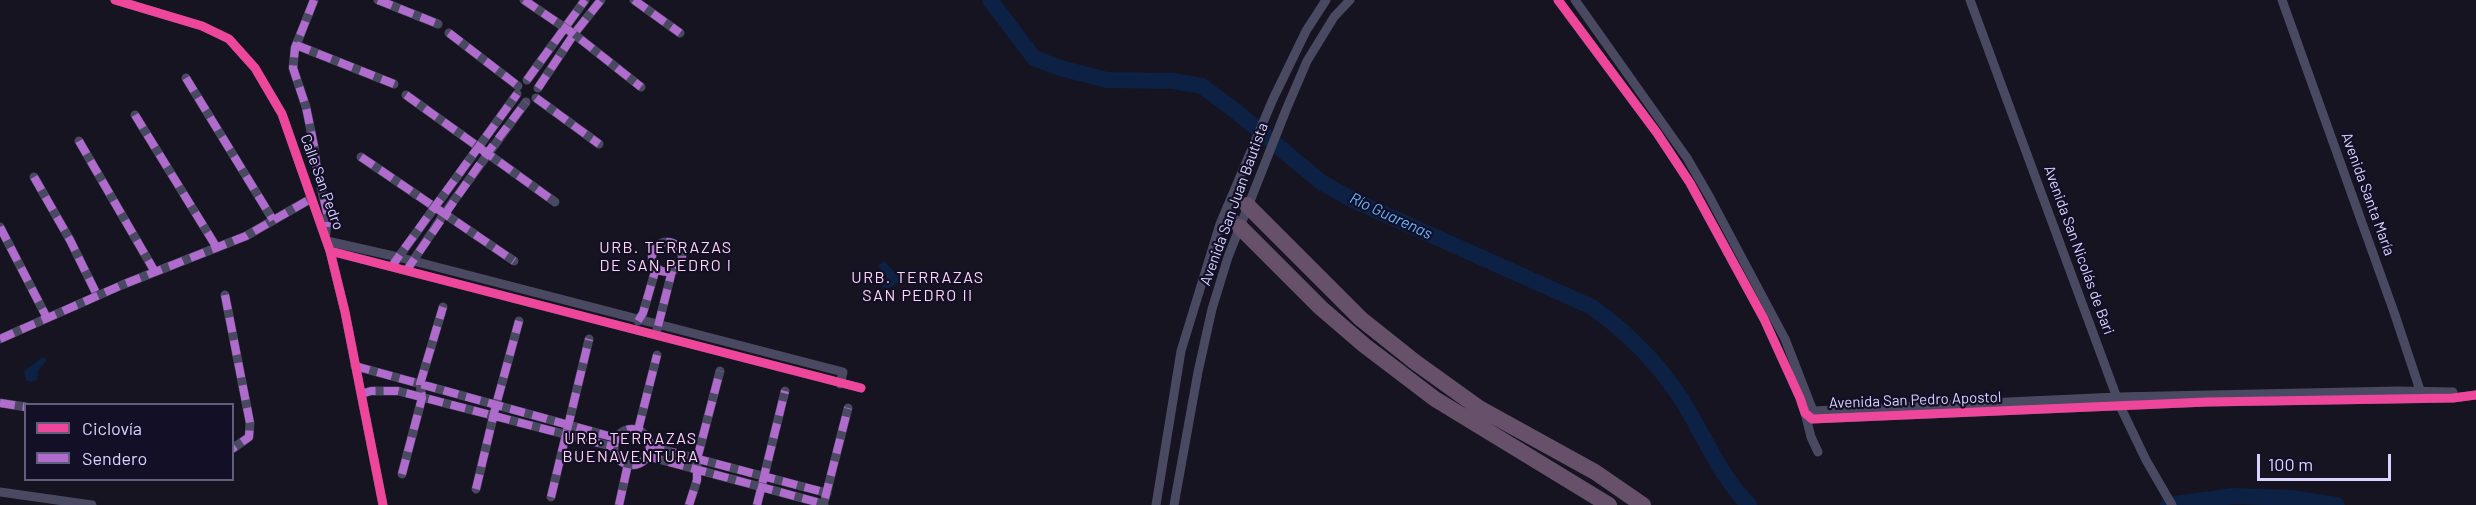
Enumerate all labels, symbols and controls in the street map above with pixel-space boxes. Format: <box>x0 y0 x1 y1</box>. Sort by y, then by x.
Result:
street label: Avenida San Juan Bautista <box>1196 120 1272 288</box>
street label: Avenida Santa María <box>2337 130 2399 258</box>
street label: Calle San Pedro <box>296 132 348 232</box>
street label: Avenida San Nicolás de Bari <box>2040 163 2118 337</box>
water label: Río Guarenas <box>1347 189 1435 243</box>
district label: URB. TERRAZAS DE SAN PEDRO I <box>599 238 733 276</box>
district label: URB. TERRAZAS SAN PEDRO II <box>851 268 985 306</box>
street label: Avenida San Pedro Apostol <box>1828 388 2002 412</box>
legend <box>24 403 234 481</box>
text: Ciclovía <box>82 417 142 439</box>
district label: URB. TERRAZAS BUENAVENTURA <box>562 429 700 467</box>
scale bar <box>2260 442 2394 480</box>
text: Sendero <box>82 447 147 469</box>
text: 100 m <box>2268 453 2313 475</box>

